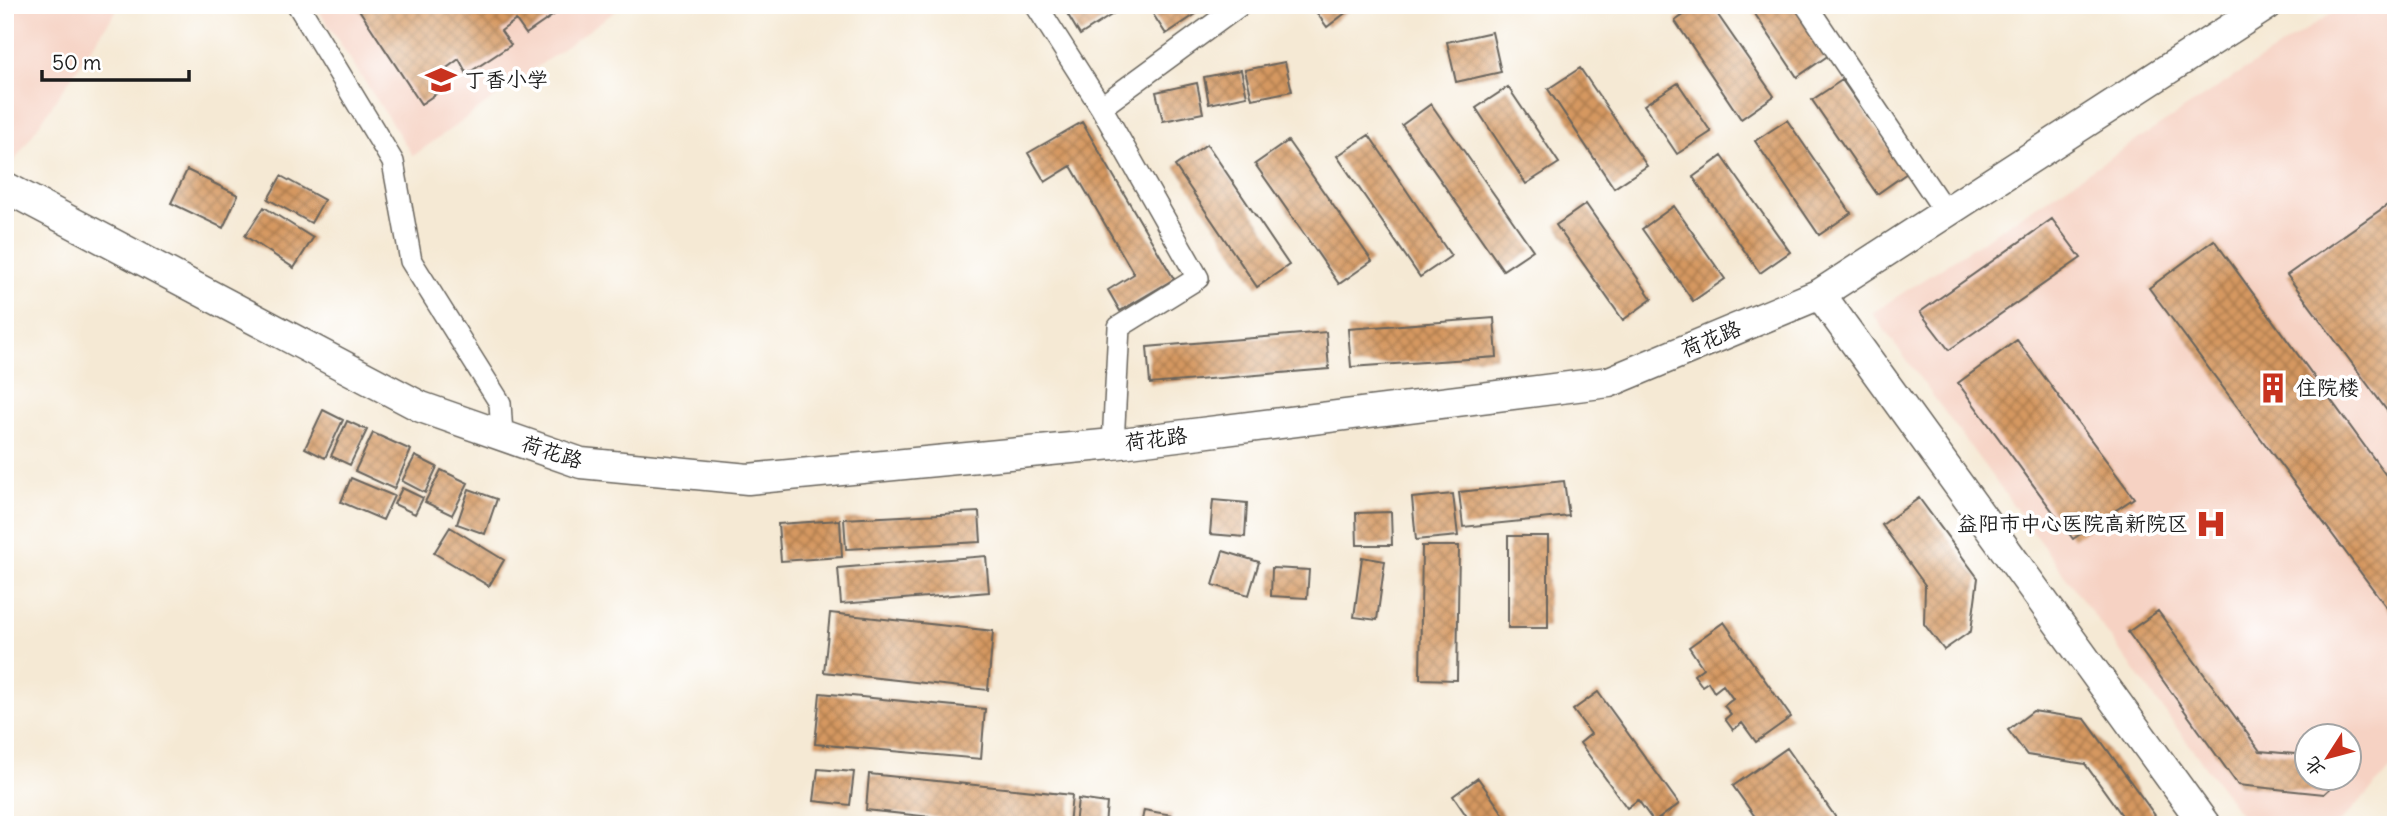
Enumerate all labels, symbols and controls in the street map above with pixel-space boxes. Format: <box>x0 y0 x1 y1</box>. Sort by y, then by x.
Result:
scale bar <box>42 38 189 82</box>
text: 50 m <box>52 49 101 76</box>
school or university icon: 丁香小学 <box>424 63 458 97</box>
place label: 丁香小学 <box>464 66 548 93</box>
street label: 荷花路 <box>1677 314 1745 363</box>
building icon: 住院楼 <box>2256 371 2290 405</box>
place label: 住院楼 <box>2296 374 2359 401</box>
street label: 荷花路 <box>1123 421 1189 456</box>
street label: 荷花路 <box>518 429 586 474</box>
hospital icon: 益阳市中心医院高新院区 <box>2194 507 2228 541</box>
place label: 益阳市中心医院高新院区 <box>1957 510 2188 537</box>
north arrow <box>2292 722 2362 792</box>
text: 北 <box>2299 752 2330 782</box>

